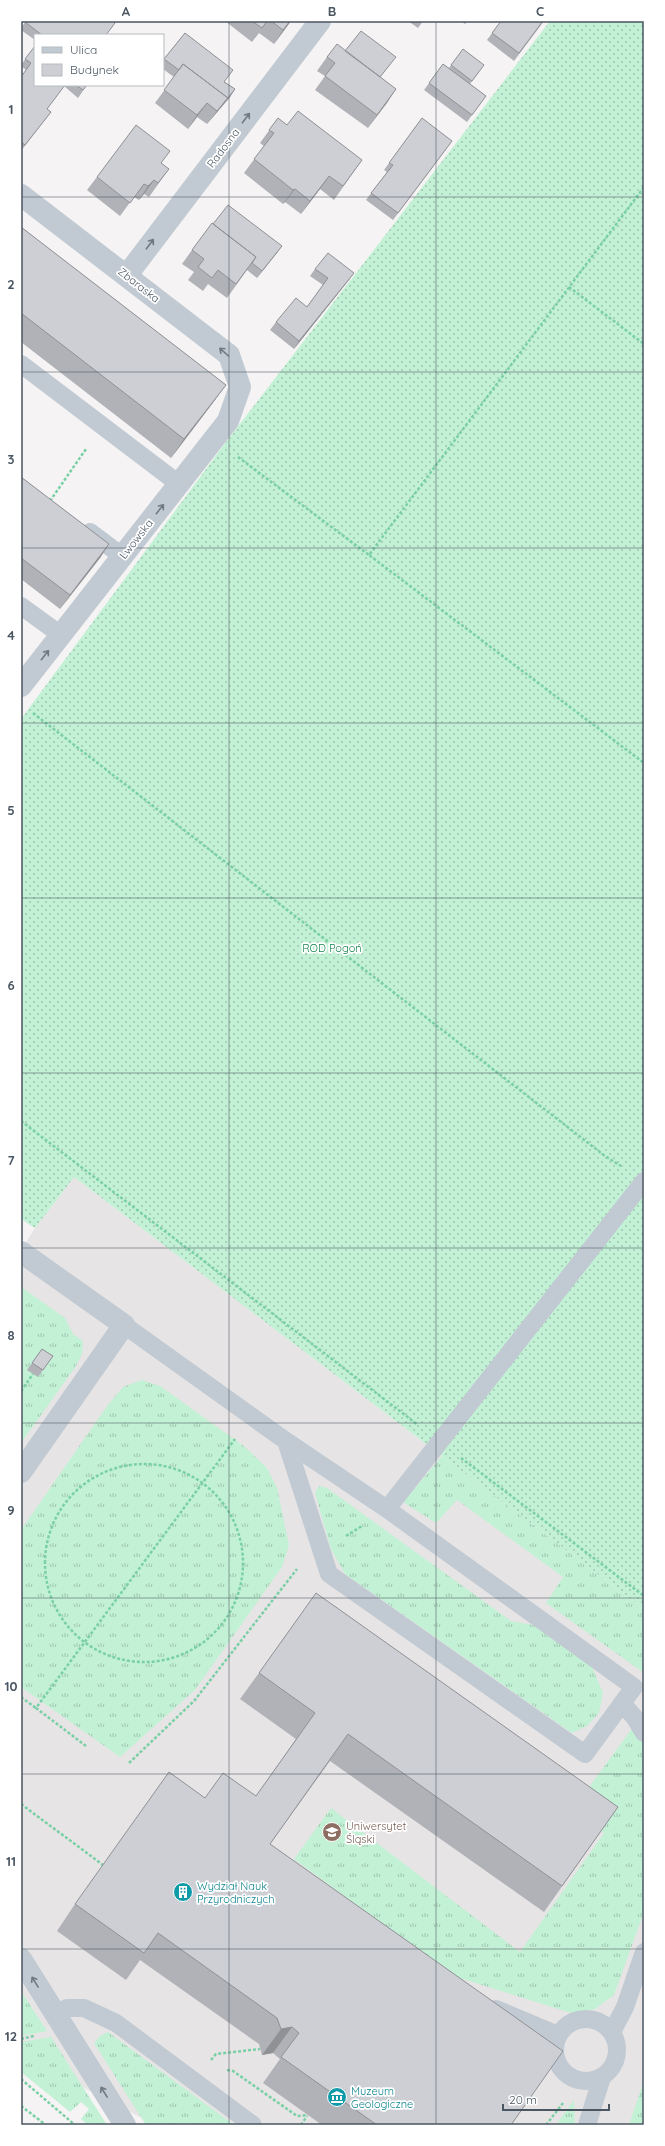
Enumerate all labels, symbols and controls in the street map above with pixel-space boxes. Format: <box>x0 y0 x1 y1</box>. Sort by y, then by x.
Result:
text: A <box>122 3 131 19</box>
text: B <box>328 3 336 19</box>
text: C <box>536 3 544 19</box>
legend <box>34 34 164 86</box>
text: Ulica <box>70 42 97 57</box>
text: Budynek <box>70 62 119 77</box>
text: 1 <box>8 101 14 117</box>
one-way arrow <box>242 113 250 124</box>
street label: Radosna <box>204 126 242 170</box>
one-way arrow <box>146 238 154 249</box>
street label: Zbaraska <box>115 264 163 306</box>
text: 2 <box>7 276 15 292</box>
one-way arrow <box>219 347 229 357</box>
text: 3 <box>8 451 15 467</box>
one-way arrow <box>155 504 164 515</box>
street label: Lwowska <box>116 516 156 562</box>
text: 4 <box>7 627 15 643</box>
one-way arrow <box>41 650 49 661</box>
text: 5 <box>7 802 15 818</box>
park label: ROD Pogoń <box>302 941 362 955</box>
text: 6 <box>7 977 15 993</box>
text: 7 <box>7 1152 15 1168</box>
text: 8 <box>7 1327 15 1343</box>
text: 9 <box>7 1502 15 1518</box>
text: 10 <box>4 1678 18 1694</box>
place label: Uniwersytet Śląski <box>346 1819 407 1846</box>
school or university icon: Uniwersytet Śląski <box>321 1821 343 1843</box>
text: 11 <box>6 1853 16 1869</box>
place label: Wydział Nauk Przyrodniczych <box>197 1879 274 1906</box>
building icon: Wydział Nauk Przyrodniczych <box>172 1881 194 1903</box>
one-way arrow <box>31 1976 39 1988</box>
text: 12 <box>5 2028 17 2044</box>
place label: Muzeum Geologiczne <box>351 2084 413 2111</box>
museum icon: Muzeum Geologiczne <box>326 2086 348 2108</box>
scale bar <box>503 2086 609 2112</box>
one-way arrow <box>100 2087 108 2098</box>
text: 20 m <box>509 2092 537 2107</box>

